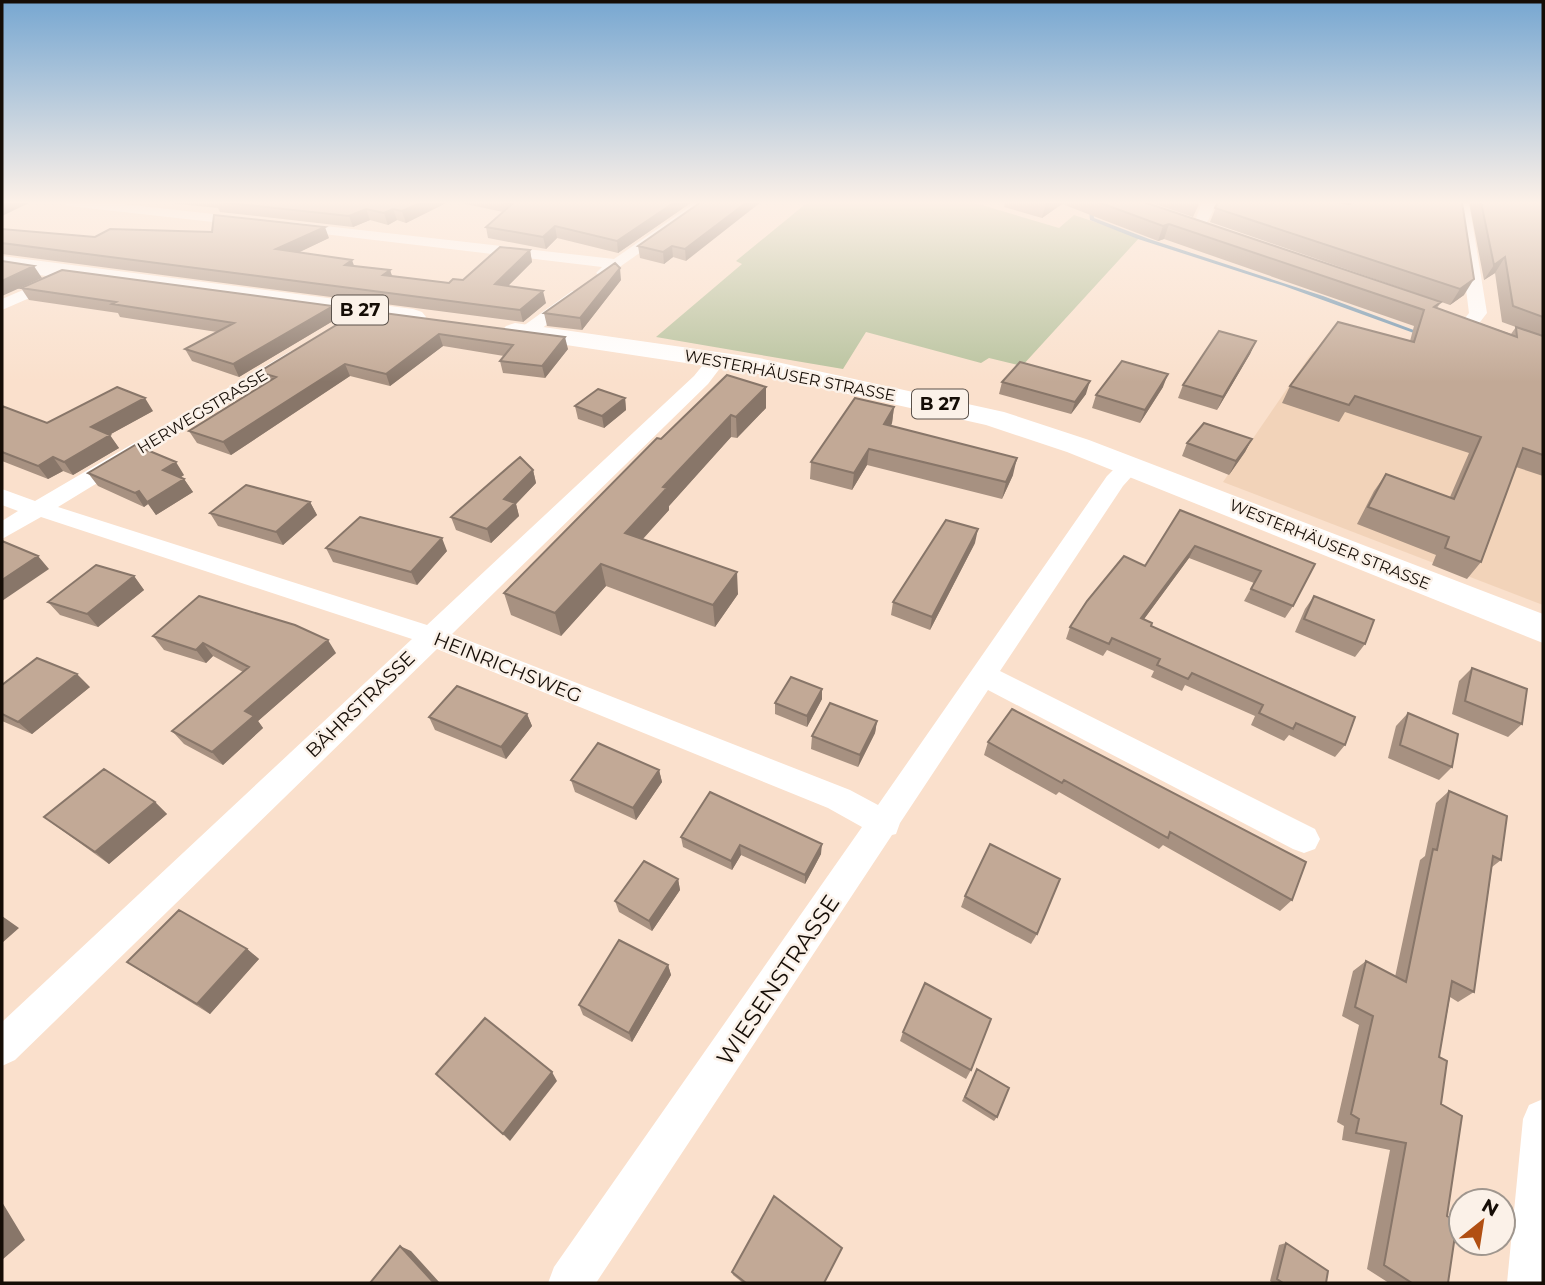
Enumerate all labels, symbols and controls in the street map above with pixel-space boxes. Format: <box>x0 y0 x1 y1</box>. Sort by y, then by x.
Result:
road number: B 27 <box>332 296 388 324</box>
street label: WESTERHÄUSER STRASSE <box>683 345 897 405</box>
street label: HERWEGSTRASSE <box>134 365 271 458</box>
road number: B 27 <box>912 390 968 418</box>
street label: WESTERHÄUSER STRASSE <box>1227 494 1433 594</box>
street label: HEINRICHSWEG <box>430 627 585 708</box>
street label: BÄHRSTRASSE <box>301 646 420 762</box>
street label: WIESENSTRASSE <box>711 889 845 1071</box>
north arrow <box>1447 1187 1517 1257</box>
text: N <box>1478 1194 1503 1222</box>

